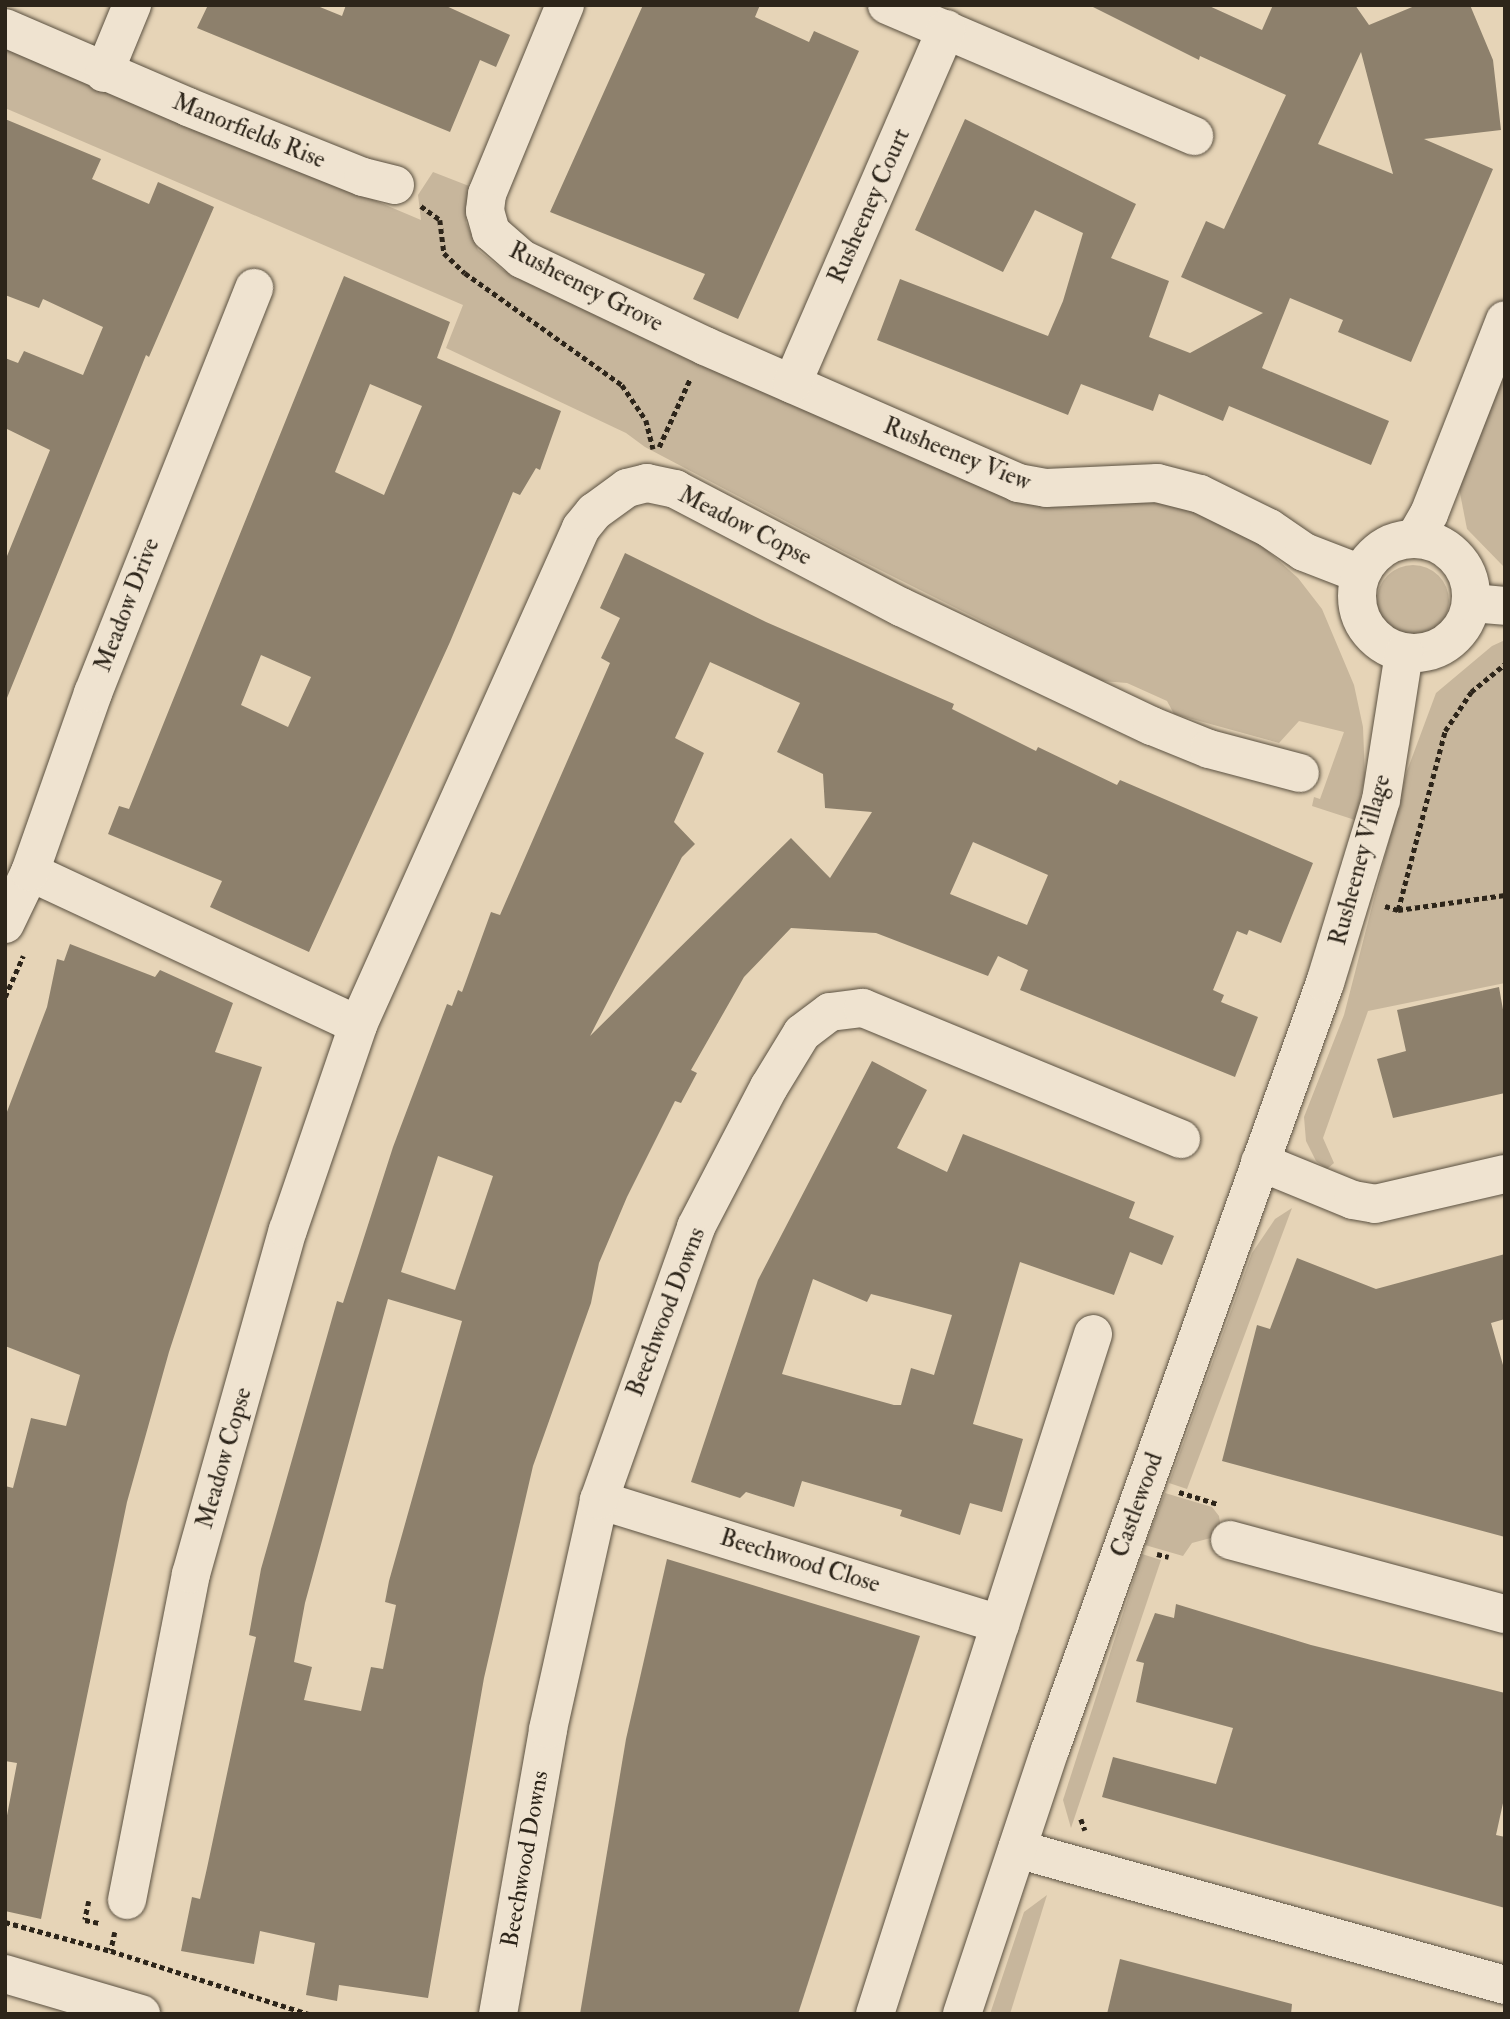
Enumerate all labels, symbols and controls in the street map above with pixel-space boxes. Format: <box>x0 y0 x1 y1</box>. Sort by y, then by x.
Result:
street label: Manorfields Rise <box>169 87 329 175</box>
street label: Rusheeney Court <box>822 124 916 288</box>
street label: Rusheeney Grove <box>504 236 668 338</box>
street label: Rusheeney View <box>879 411 1035 497</box>
street label: Meadow Copse <box>674 480 816 572</box>
street label: Meadow Drive <box>88 534 166 676</box>
street label: Rusheeney Village <box>1323 772 1397 948</box>
street label: Beechwood Downs <box>621 1223 711 1401</box>
street label: Meadow Copse <box>190 1384 258 1532</box>
street label: Castlewood <box>1105 1449 1169 1561</box>
street label: Beechwood Close <box>717 1523 883 1599</box>
street label: Beechwood Downs <box>495 1768 555 1950</box>

